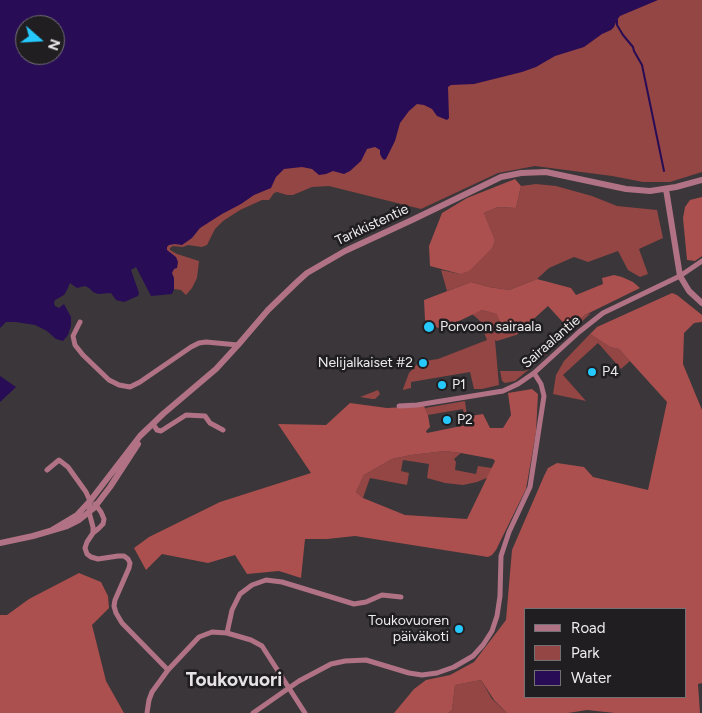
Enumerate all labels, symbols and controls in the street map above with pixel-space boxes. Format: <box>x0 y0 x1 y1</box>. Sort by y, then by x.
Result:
north arrow <box>15 15 65 65</box>
text: N <box>44 37 64 53</box>
street label: Tarkkistentie <box>333 201 411 249</box>
street label: Sairaalantie <box>518 312 584 372</box>
place label: Porvoon sairaala <box>440 319 542 335</box>
marker: Porvoon sairaala <box>422 320 436 334</box>
place label: Nelijalkaiset #2 <box>318 355 413 371</box>
marker: Nelijalkaiset #2 <box>417 357 429 369</box>
place label: P4 <box>602 364 619 380</box>
marker: P4 <box>586 366 598 378</box>
place label: P1 <box>452 377 466 393</box>
marker: P1 <box>436 379 448 391</box>
place label: P2 <box>457 412 473 428</box>
marker: P2 <box>441 414 453 426</box>
legend <box>524 608 687 698</box>
place label: Toukovuoren päiväkoti <box>368 613 449 646</box>
text: Road <box>571 619 606 637</box>
marker: Toukovuoren päiväkoti <box>453 623 465 635</box>
text: Park <box>571 644 600 662</box>
district label: Toukovuori <box>186 669 282 691</box>
text: Water <box>571 669 611 687</box>

